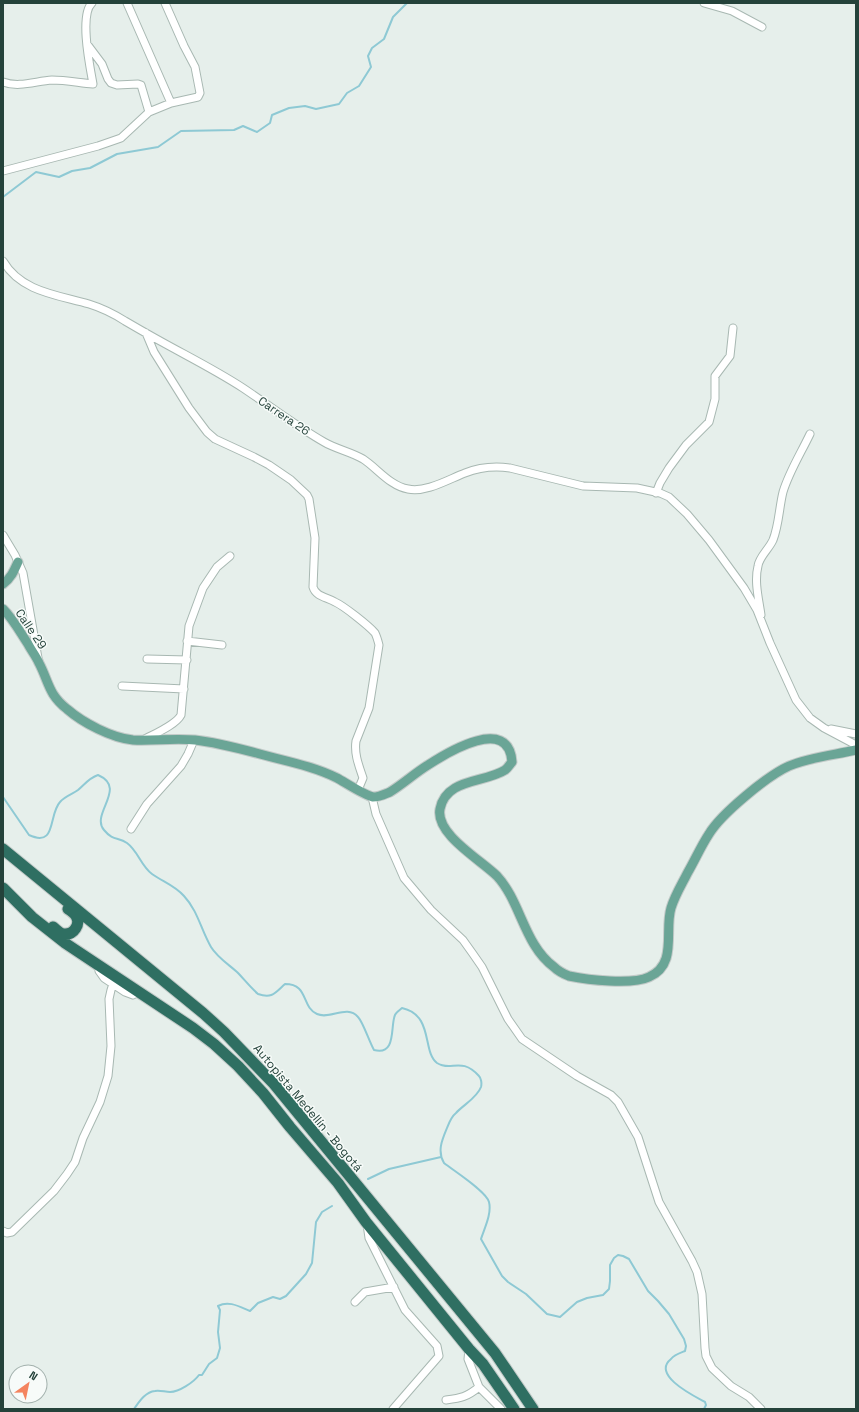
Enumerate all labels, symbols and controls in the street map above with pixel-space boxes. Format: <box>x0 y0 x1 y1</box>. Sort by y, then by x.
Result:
street label: Carrera 26 <box>255 393 313 439</box>
street label: Calle 29 <box>12 606 50 652</box>
street label: Autopista Medellín - Bogotá <box>250 1041 366 1175</box>
north arrow <box>8 1364 48 1404</box>
text: N <box>27 1368 40 1383</box>

